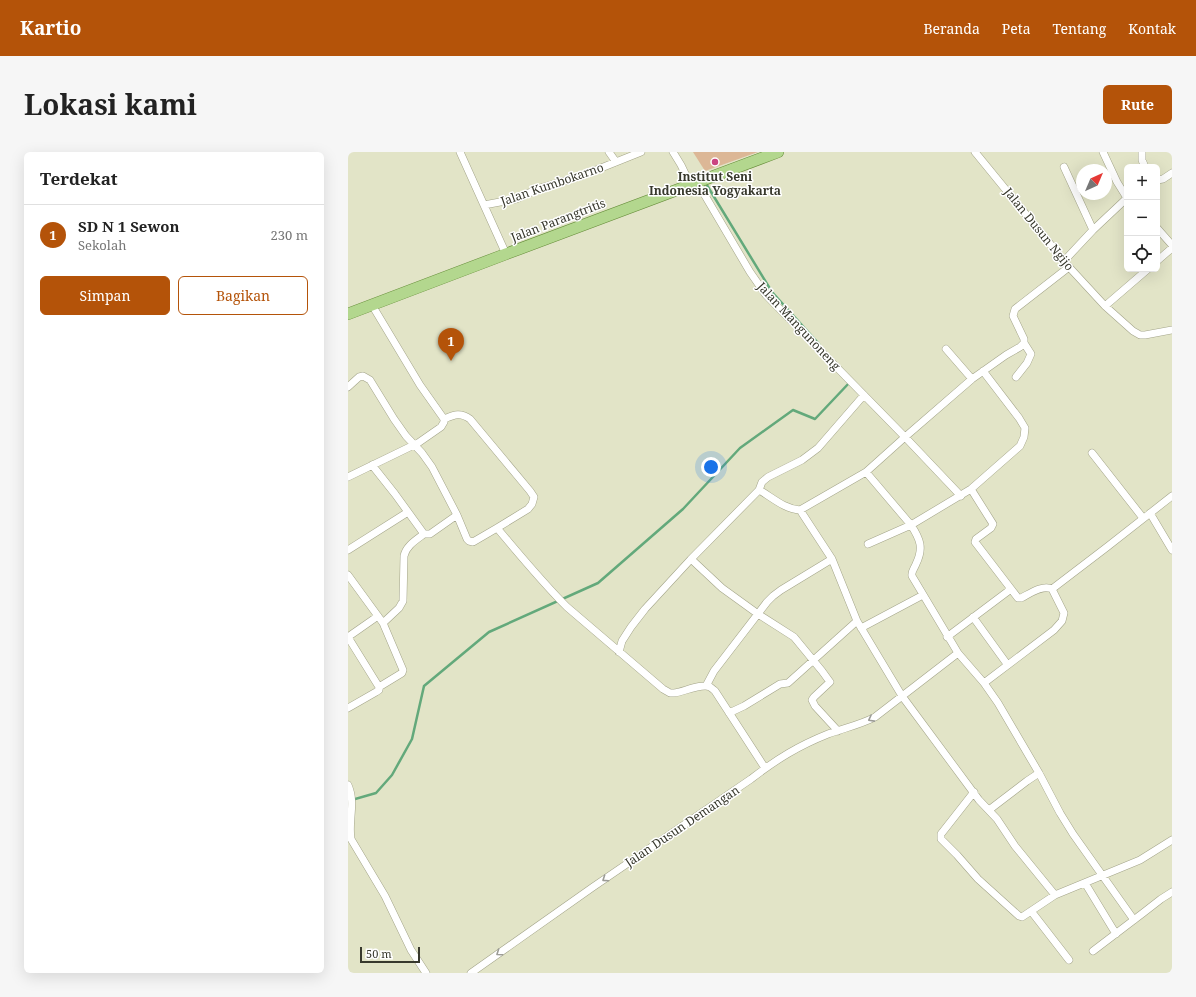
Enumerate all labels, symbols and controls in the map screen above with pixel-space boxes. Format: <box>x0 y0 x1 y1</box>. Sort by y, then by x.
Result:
text: Kartio <box>20 15 81 41</box>
text: Beranda <box>923 19 980 38</box>
text: Peta <box>1002 19 1031 38</box>
text: Tentang <box>1053 19 1106 38</box>
text: Kontak <box>1128 19 1176 38</box>
text: Lokasi kami <box>24 85 197 123</box>
button: Rute <box>1103 85 1172 124</box>
marker: Institut Seni Indonesia Yogyakarta <box>710 157 720 167</box>
street label: Jalan Kumbokarno <box>497 158 606 210</box>
north arrow <box>1076 164 1112 200</box>
map controls <box>1124 164 1160 272</box>
button: + <box>1124 164 1160 200</box>
text: Terdekat <box>40 167 118 190</box>
place label: Institut Seni Indonesia Yogyakarta <box>649 168 781 199</box>
street label: Jalan Dusun Ngijo <box>999 183 1078 274</box>
street label: Jalan Parangtritis <box>507 194 608 246</box>
button: − <box>1124 200 1160 236</box>
text: SD N 1 Sewon <box>78 216 180 236</box>
text: 1 <box>49 226 57 244</box>
text: 230 m <box>271 226 308 244</box>
text: Sekolah <box>78 236 126 254</box>
button: locate <box>1124 236 1160 272</box>
button: Simpan <box>40 276 170 315</box>
button: Bagikan <box>178 276 308 315</box>
street label: Jalan Mangunoneng <box>753 277 845 374</box>
pin: 1 <box>438 328 464 361</box>
your location <box>701 457 721 477</box>
one-way arrow <box>867 714 875 721</box>
street label: Jalan Dusun Demangan <box>621 781 743 871</box>
one-way arrow <box>602 874 609 882</box>
scale bar <box>360 945 420 964</box>
text: 50 m <box>366 946 392 961</box>
one-way arrow <box>496 949 503 956</box>

